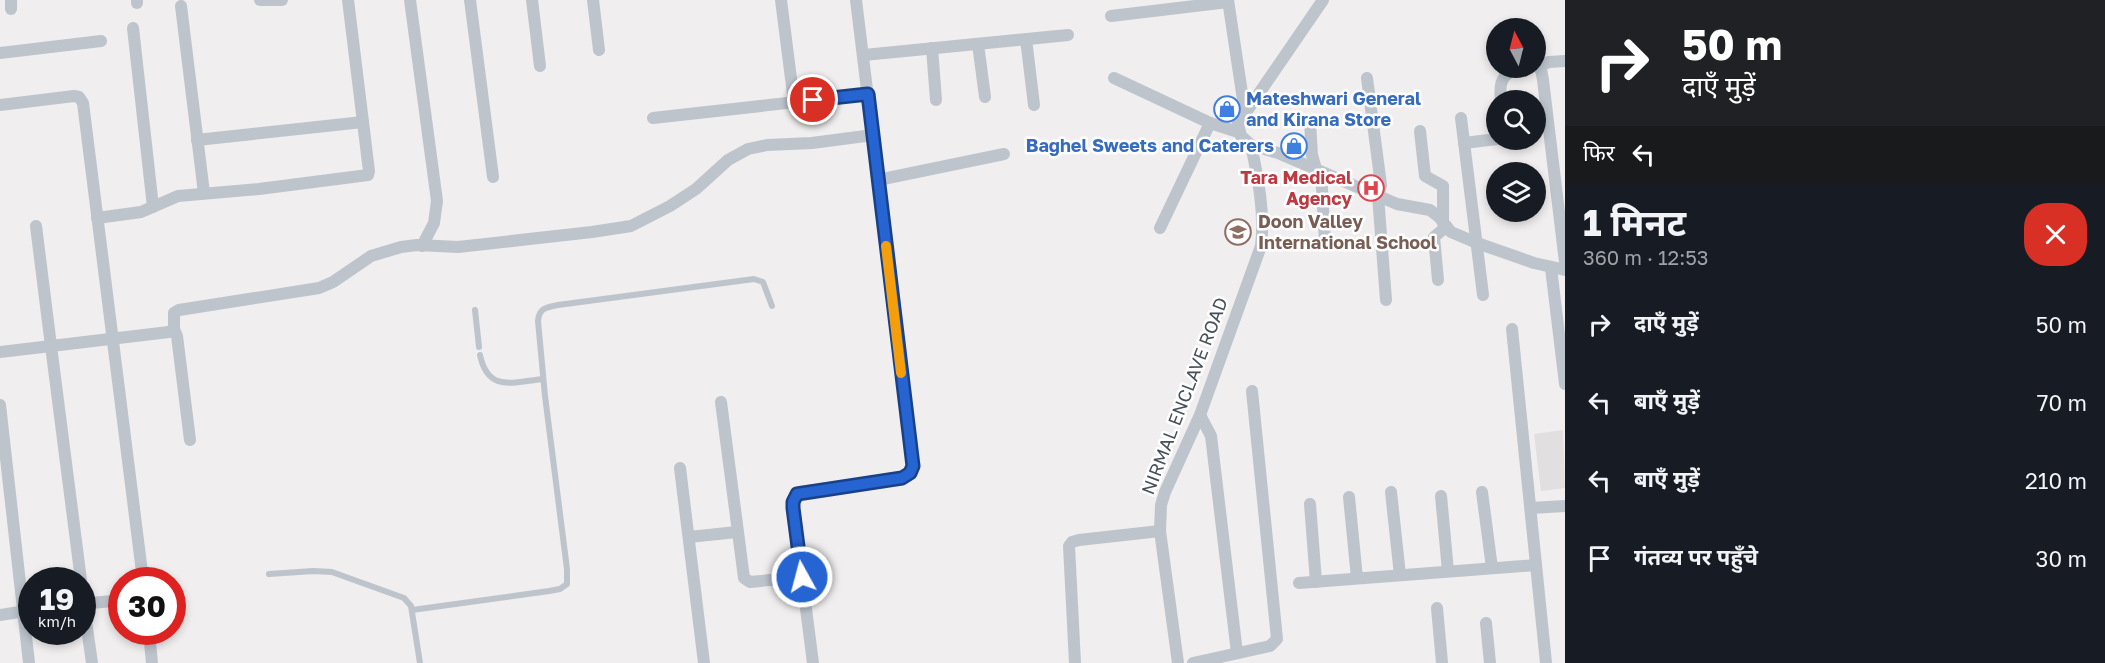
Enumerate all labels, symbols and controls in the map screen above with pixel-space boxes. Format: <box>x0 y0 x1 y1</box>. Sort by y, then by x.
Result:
north arrow <box>1486 18 1546 78</box>
map controls <box>1486 18 1546 222</box>
text: 50 m <box>1682 19 1782 69</box>
icon: right <box>1583 24 1661 102</box>
text: दाएँ मुड़ें <box>1682 70 1756 102</box>
pin <box>787 74 838 125</box>
icon: arrive <box>796 83 829 116</box>
place label: Mateshwari General and Kirana Store <box>1246 87 1421 130</box>
button: search <box>1486 90 1546 150</box>
shop icon: Mateshwari General and Kirana Store <box>1212 94 1242 124</box>
shop icon: Baghel Sweets and Caterers <box>1279 131 1309 161</box>
place label: Baghel Sweets and Caterers <box>1026 134 1274 156</box>
icon: left <box>1627 138 1660 171</box>
text: फिर <box>1583 139 1615 166</box>
button: layers <box>1486 162 1546 222</box>
place label: Tara Medical Agency <box>1240 166 1352 209</box>
hospital icon: Tara Medical Agency <box>1356 173 1386 203</box>
text: 1 मिनट <box>1583 201 1686 244</box>
button: close <box>2024 203 2087 266</box>
place label: Doon Valley International School <box>1258 210 1437 253</box>
school or university icon: Doon Valley International School <box>1223 217 1253 247</box>
text: 360 m · 12:53 <box>1583 245 1709 269</box>
street label: NIRMAL ENCLAVE ROAD <box>1136 294 1232 497</box>
icon: right <box>1583 308 1616 341</box>
text: दाएँ मुड़ें <box>1634 309 1699 336</box>
text: 50 m <box>2036 311 2087 338</box>
icon: left <box>1583 386 1616 419</box>
text: बाएँ मुड़ें <box>1634 387 1700 414</box>
text: 70 m <box>2037 389 2087 416</box>
icon: left <box>1583 464 1616 497</box>
text: बाएँ मुड़ें <box>1634 465 1700 492</box>
text: 210 m <box>2025 467 2087 494</box>
icon: arrive <box>1583 542 1616 575</box>
text: गंतव्य पर पहुँचे <box>1634 543 1758 570</box>
position arrow <box>770 545 834 609</box>
text: 30 m <box>2036 545 2087 572</box>
speed limit sign: 30 <box>108 567 186 645</box>
text: 19 <box>40 581 74 617</box>
text: km/h <box>38 612 76 630</box>

